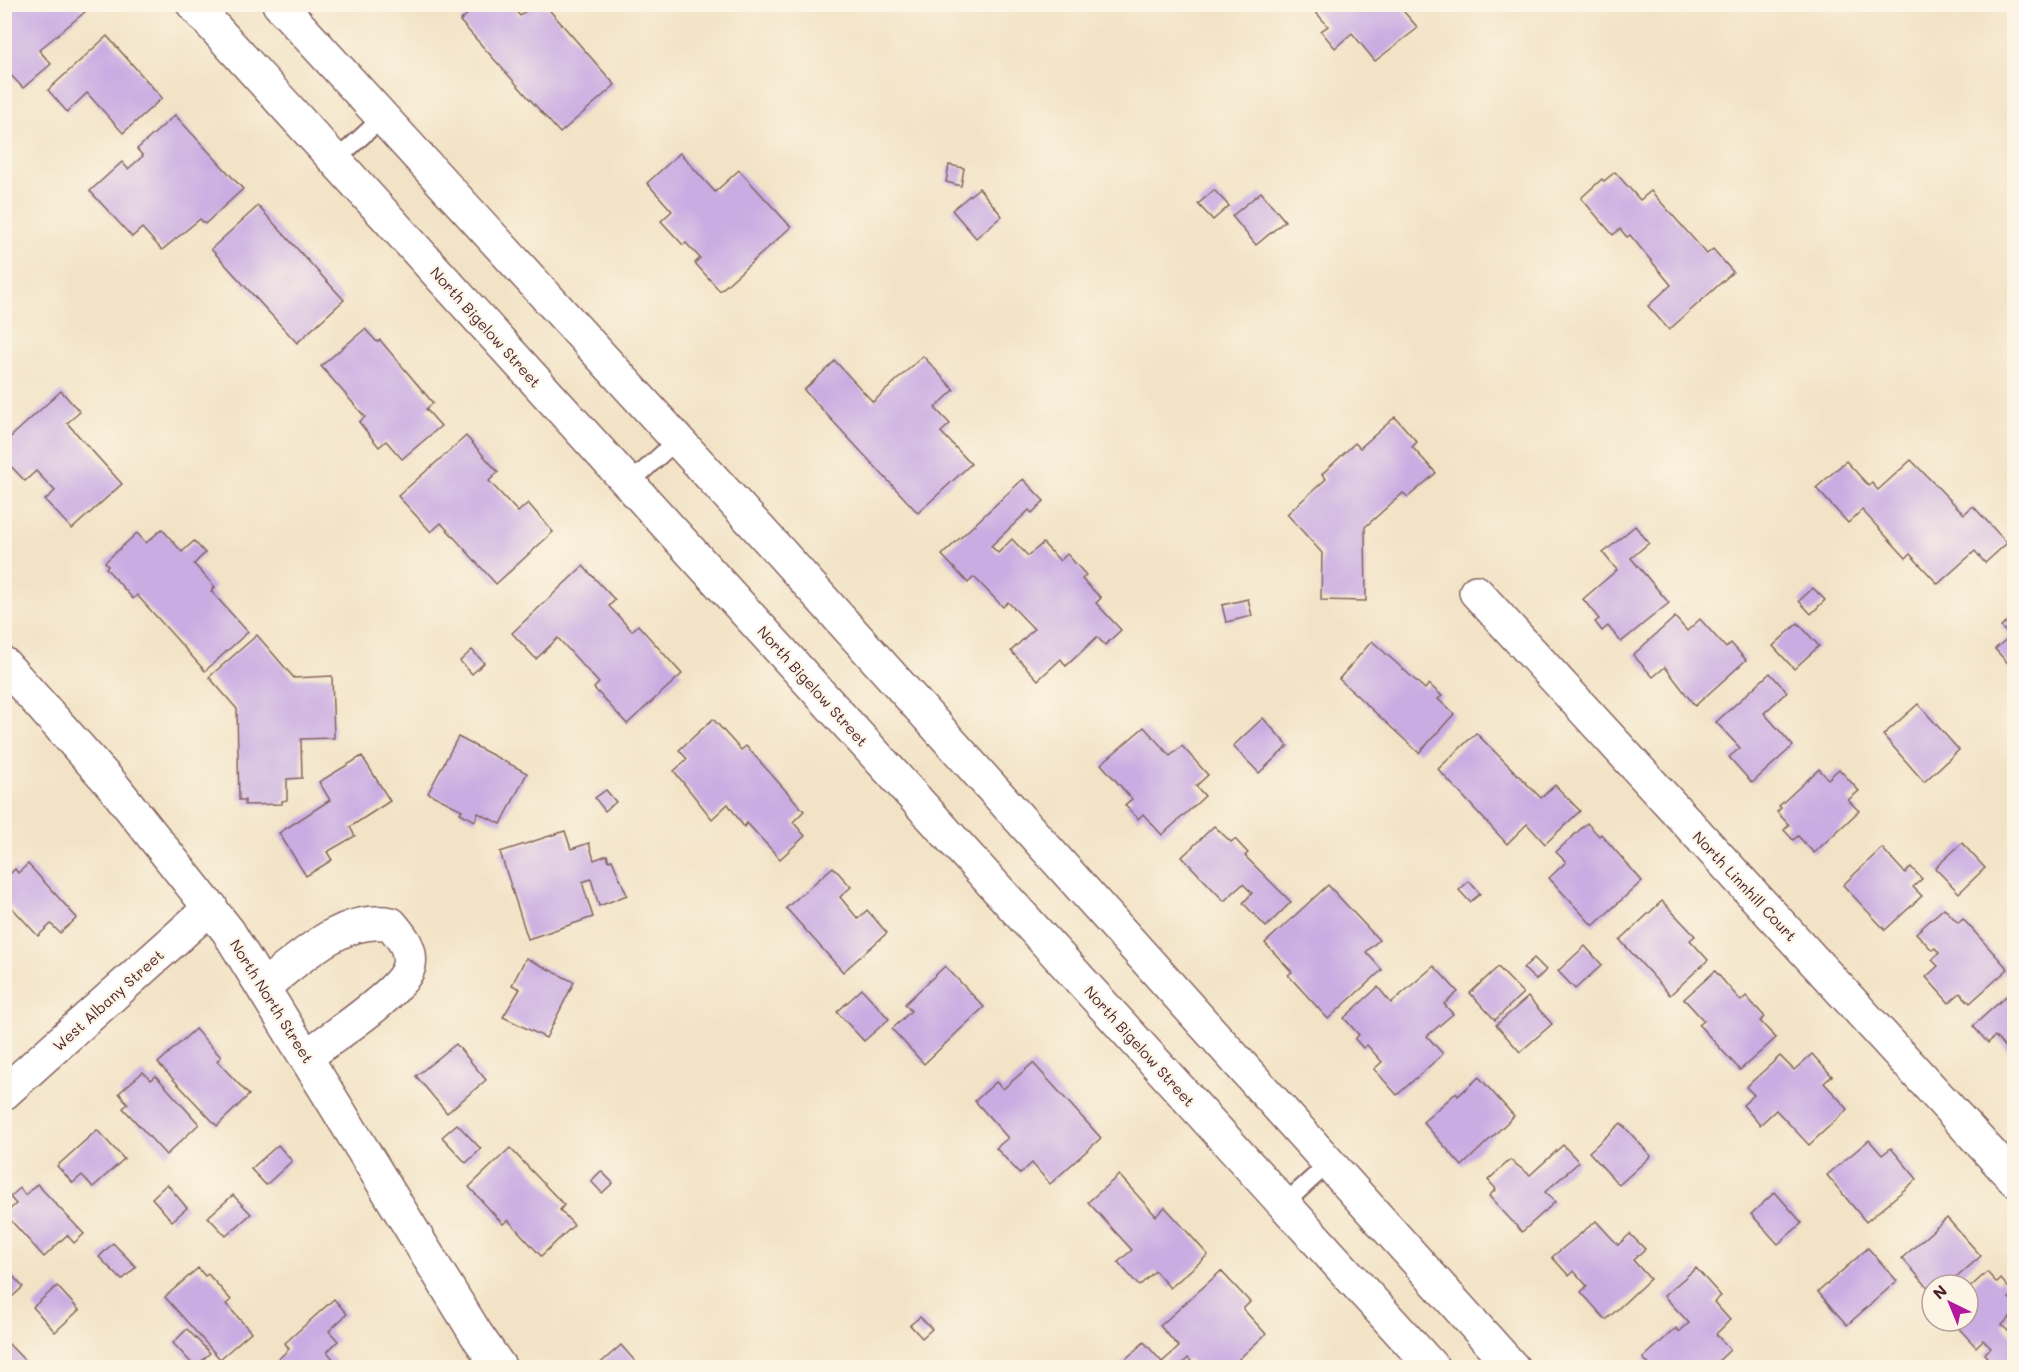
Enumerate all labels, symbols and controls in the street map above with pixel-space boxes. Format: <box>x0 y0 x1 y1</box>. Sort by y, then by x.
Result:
street label: North Bigelow Street <box>426 262 546 392</box>
street label: North Bigelow Street <box>753 621 873 751</box>
street label: North Linnhill Court <box>1689 827 1801 945</box>
street label: North North Street <box>226 935 318 1067</box>
street label: West Albany Street <box>48 945 168 1055</box>
street label: North Bigelow Street <box>1080 981 1200 1111</box>
north arrow <box>1920 1273 1980 1333</box>
text: N <box>1928 1280 1951 1303</box>

